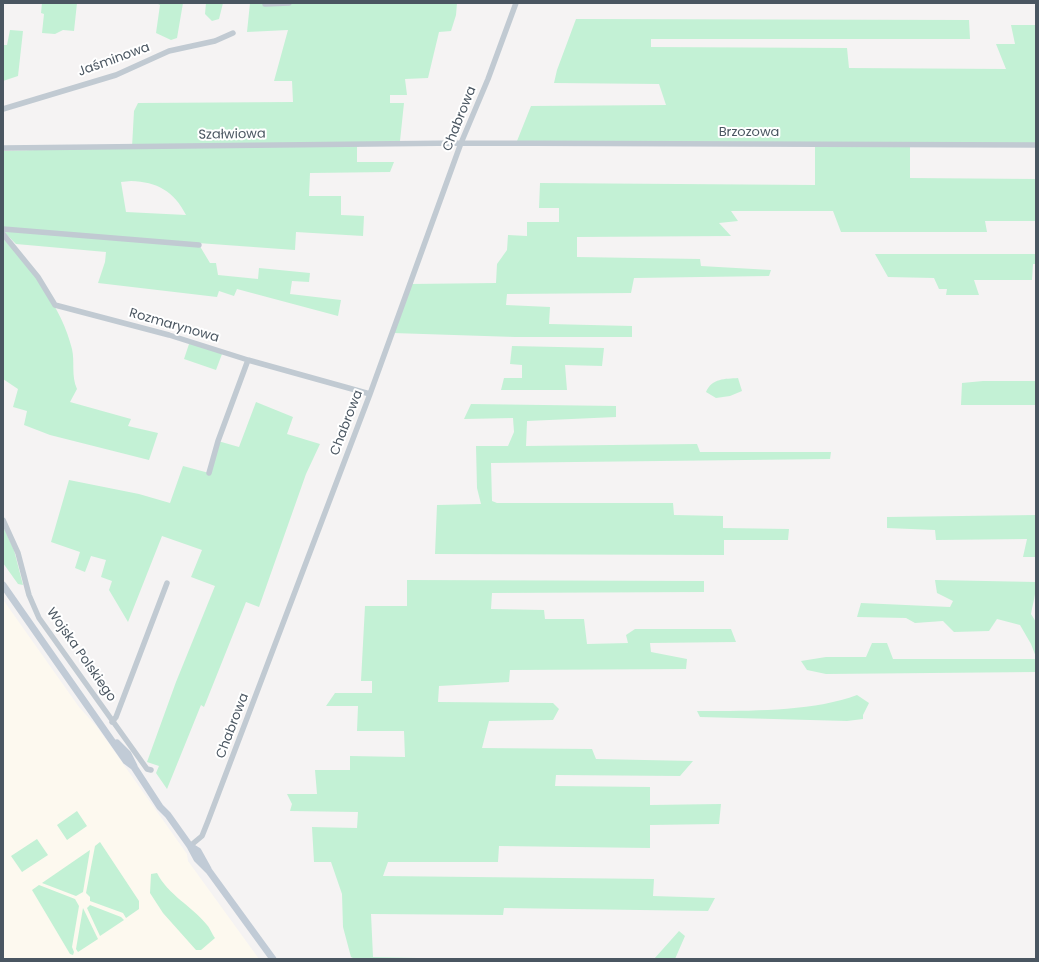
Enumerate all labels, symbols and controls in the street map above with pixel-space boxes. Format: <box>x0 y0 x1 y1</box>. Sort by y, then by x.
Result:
street label: Jaśminowa <box>76 40 152 80</box>
street label: Chabrowa <box>440 84 480 154</box>
street label: Brzozowa <box>719 125 779 141</box>
street label: Szałwiowa <box>198 127 266 143</box>
street label: Rozmarynowa <box>127 306 221 346</box>
street label: Chabrowa <box>327 388 367 458</box>
street label: Wojska Polskiego <box>43 605 119 705</box>
street label: Chabrowa <box>213 691 253 761</box>

